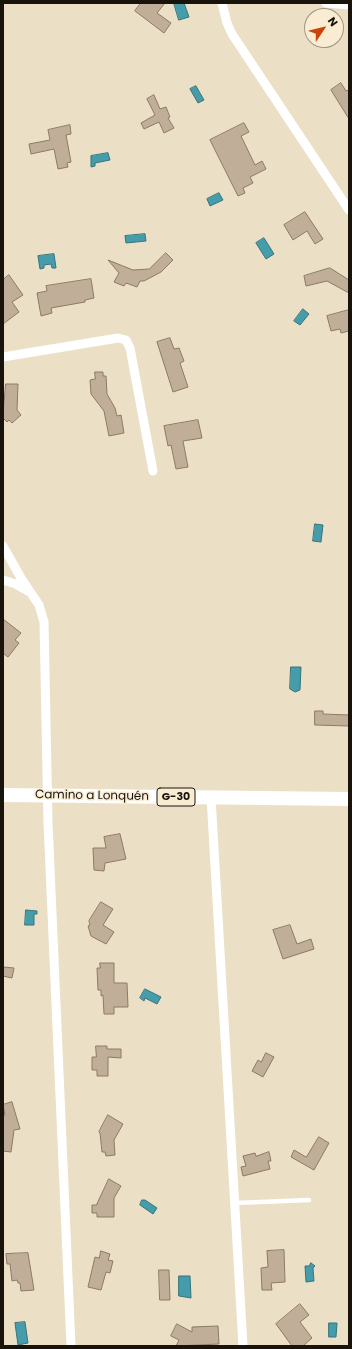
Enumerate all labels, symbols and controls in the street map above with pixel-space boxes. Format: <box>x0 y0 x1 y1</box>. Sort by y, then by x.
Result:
north arrow <box>304 8 344 48</box>
text: N <box>324 14 342 30</box>
street label: Camino a Lonquén <box>35 788 149 804</box>
road number: G-30 <box>157 788 195 806</box>

